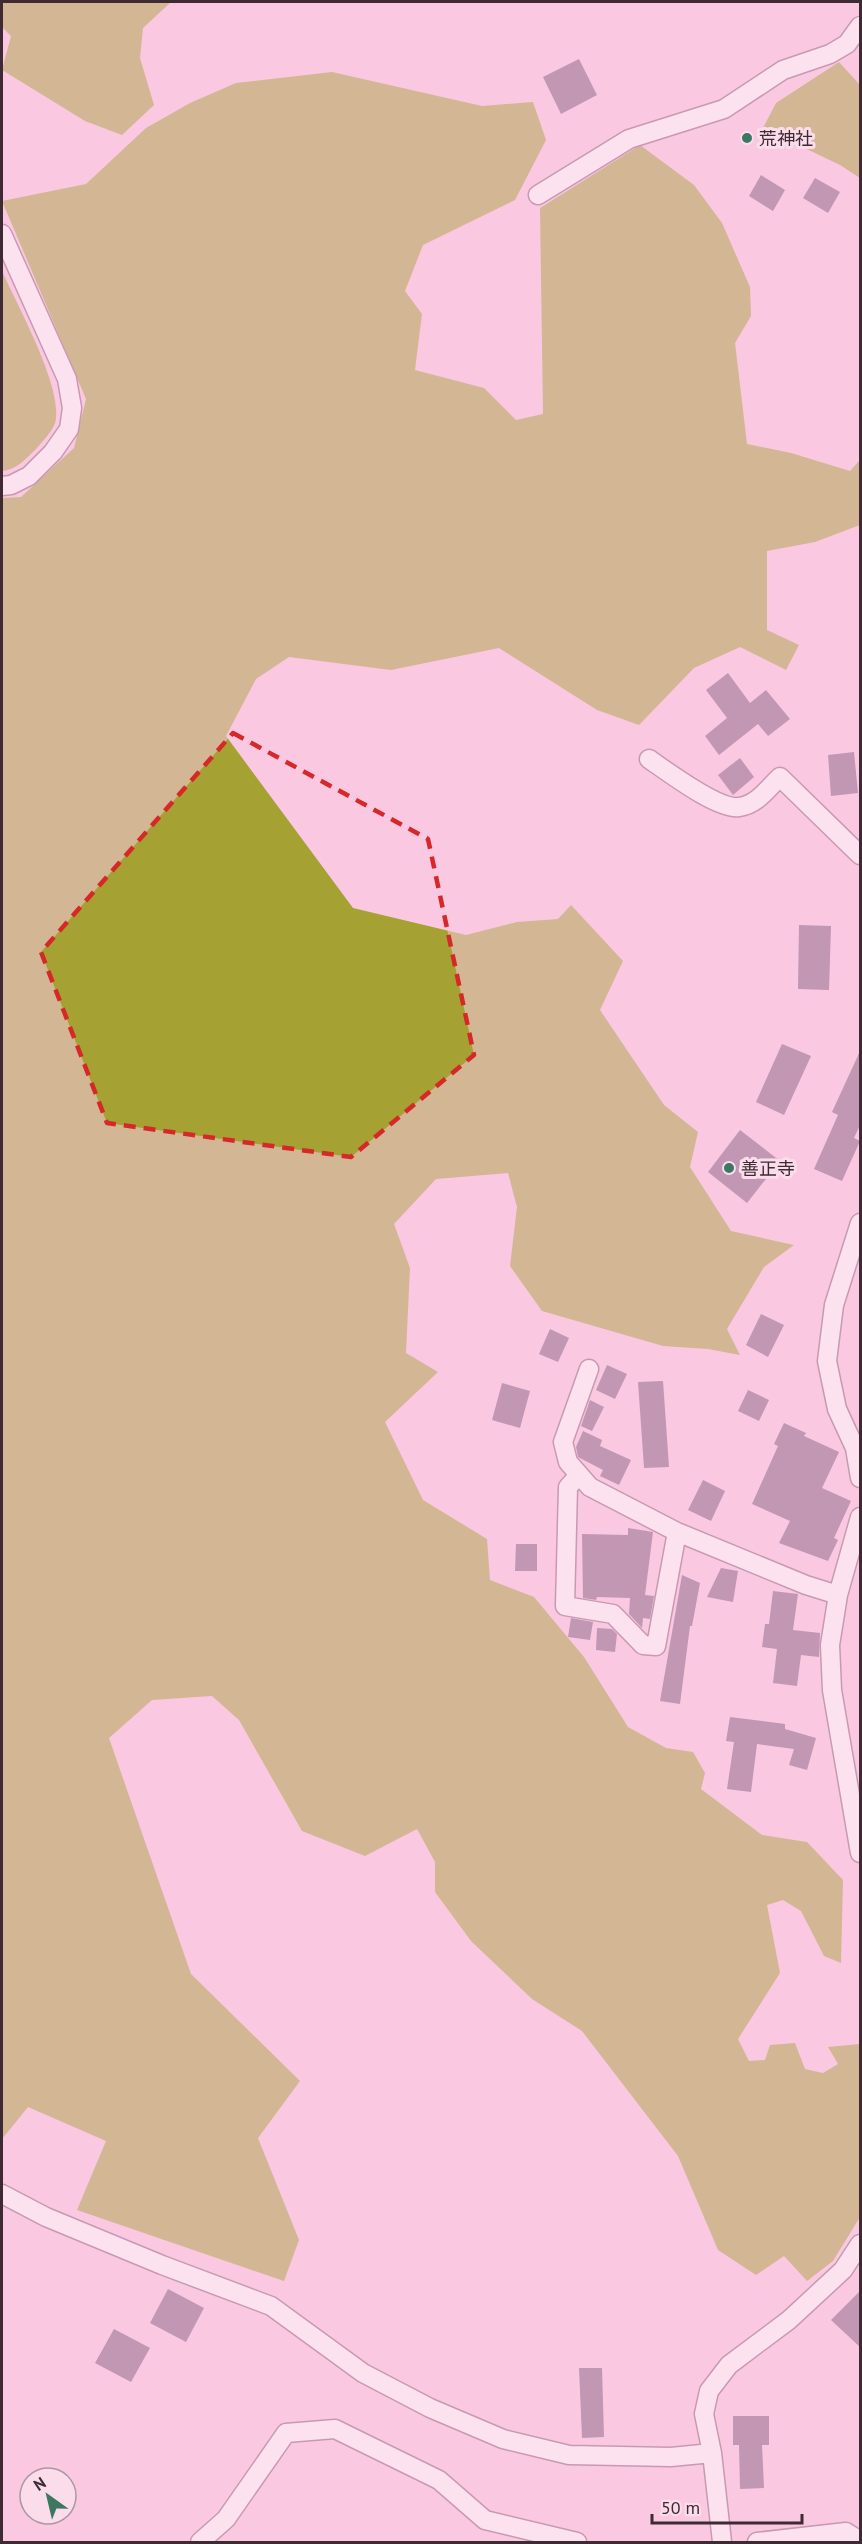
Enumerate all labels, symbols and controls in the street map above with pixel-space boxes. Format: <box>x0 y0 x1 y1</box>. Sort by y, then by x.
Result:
place label: 荒神社 <box>759 127 813 150</box>
marker: 荒神社 <box>740 131 754 145</box>
place label: 善正寺 <box>741 1157 795 1180</box>
marker: 善正寺 <box>722 1161 736 1175</box>
north arrow <box>18 2466 78 2526</box>
text: N <box>30 2472 50 2495</box>
scale bar <box>652 2487 802 2525</box>
text: 50 m <box>661 2496 700 2519</box>

